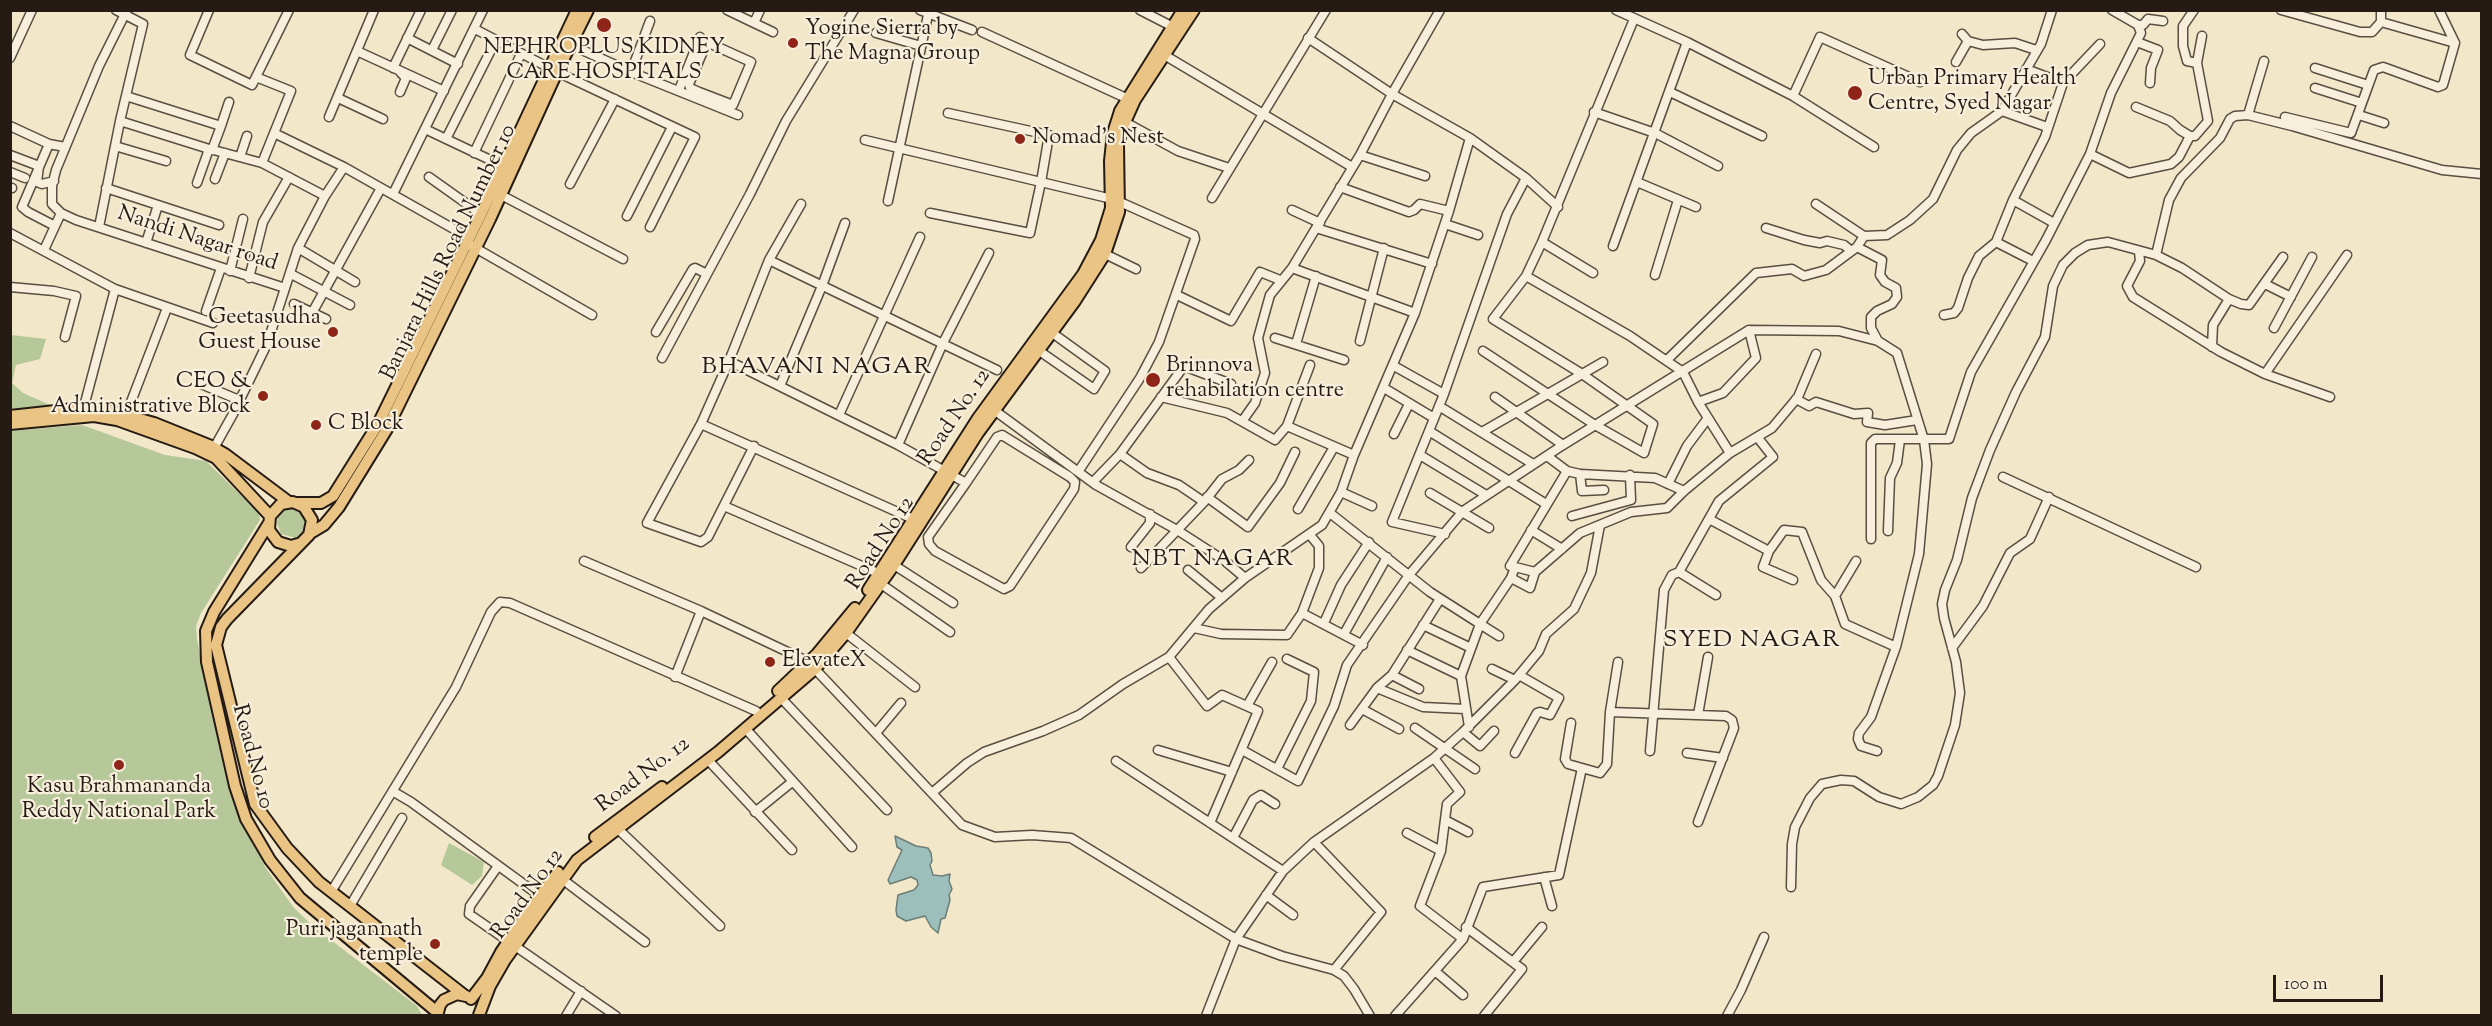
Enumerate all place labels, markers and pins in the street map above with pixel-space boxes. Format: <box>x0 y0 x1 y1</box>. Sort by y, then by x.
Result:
marker: NEPHROPLUS KIDNEY CARE HOSPITALS <box>595 16 613 34</box>
place label: Yogine Sierra by The Magna Group <box>805 17 980 68</box>
place label: NEPHROPLUS KIDNEY CARE HOSPITALS <box>483 36 725 88</box>
marker: Yogine Sierra by The Magna Group <box>786 36 800 50</box>
place label: Urban Primary Health Centre, Syed Nagar <box>1868 67 2076 118</box>
marker: Urban Primary Health Centre, Syed Nagar <box>1846 84 1864 102</box>
place label: Nomad's Nest <box>1032 126 1164 152</box>
marker: Nomad's Nest <box>1013 132 1027 146</box>
place label: Geetasudha Guest House <box>198 306 321 358</box>
marker: Geetasudha Guest House <box>326 325 340 339</box>
place label: Brinnova rehabilation centre <box>1166 354 1344 406</box>
place label: CEO & Administrative Block <box>51 370 251 422</box>
marker: Brinnova rehabilation centre <box>1144 371 1162 389</box>
marker: CEO & Administrative Block <box>256 389 270 403</box>
place label: C Block <box>328 412 404 438</box>
marker: C Block <box>309 418 323 432</box>
place label: ElevateX <box>782 649 866 675</box>
marker: ElevateX <box>763 655 777 669</box>
marker: Kasu Brahmananda Reddy National Park <box>112 758 126 772</box>
place label: Kasu Brahmananda Reddy National Park <box>22 775 216 826</box>
place label: Puri jagannath temple <box>286 918 423 969</box>
marker: Puri jagannath temple <box>428 937 442 951</box>

